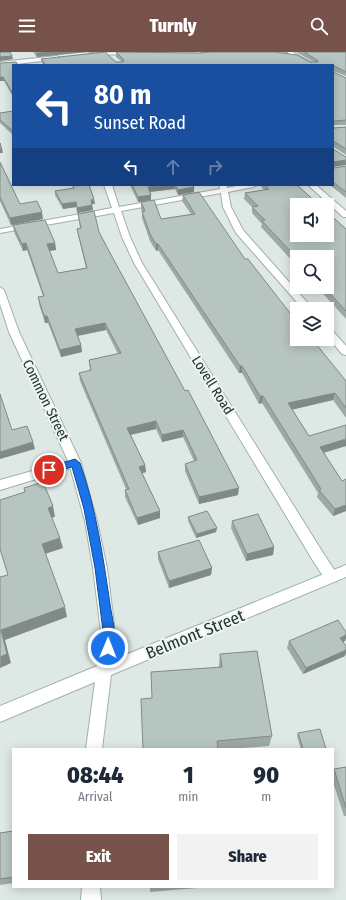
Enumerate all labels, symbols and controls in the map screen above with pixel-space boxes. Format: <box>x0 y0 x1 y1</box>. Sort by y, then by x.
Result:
icon: menu <box>16 15 38 37</box>
text: Turnly <box>149 15 197 37</box>
icon: search <box>308 15 330 37</box>
text: 80 m <box>94 78 151 111</box>
icon: left <box>28 80 80 132</box>
text: Sunset Road <box>94 112 186 134</box>
icon: left <box>120 156 142 178</box>
icon: ahead <box>162 156 184 178</box>
icon: right <box>204 156 226 178</box>
map controls <box>290 198 334 346</box>
button: sound <box>290 198 334 242</box>
button: search <box>290 250 334 294</box>
button: layers <box>290 302 334 346</box>
street label: Lovell Road <box>188 353 237 418</box>
street label: Common Street <box>19 357 73 444</box>
pin <box>32 453 66 487</box>
icon: arrive <box>38 459 60 481</box>
street label: Belmont Street <box>143 605 248 664</box>
position arrow <box>87 627 129 669</box>
text: 08:44 <box>67 761 124 789</box>
text: 1 <box>183 761 194 789</box>
text: 90 <box>253 761 279 789</box>
text: Arrival <box>78 789 112 804</box>
text: min <box>178 789 198 804</box>
text: m <box>261 789 271 804</box>
button: Exit <box>28 834 169 880</box>
button: Share <box>177 834 318 880</box>

